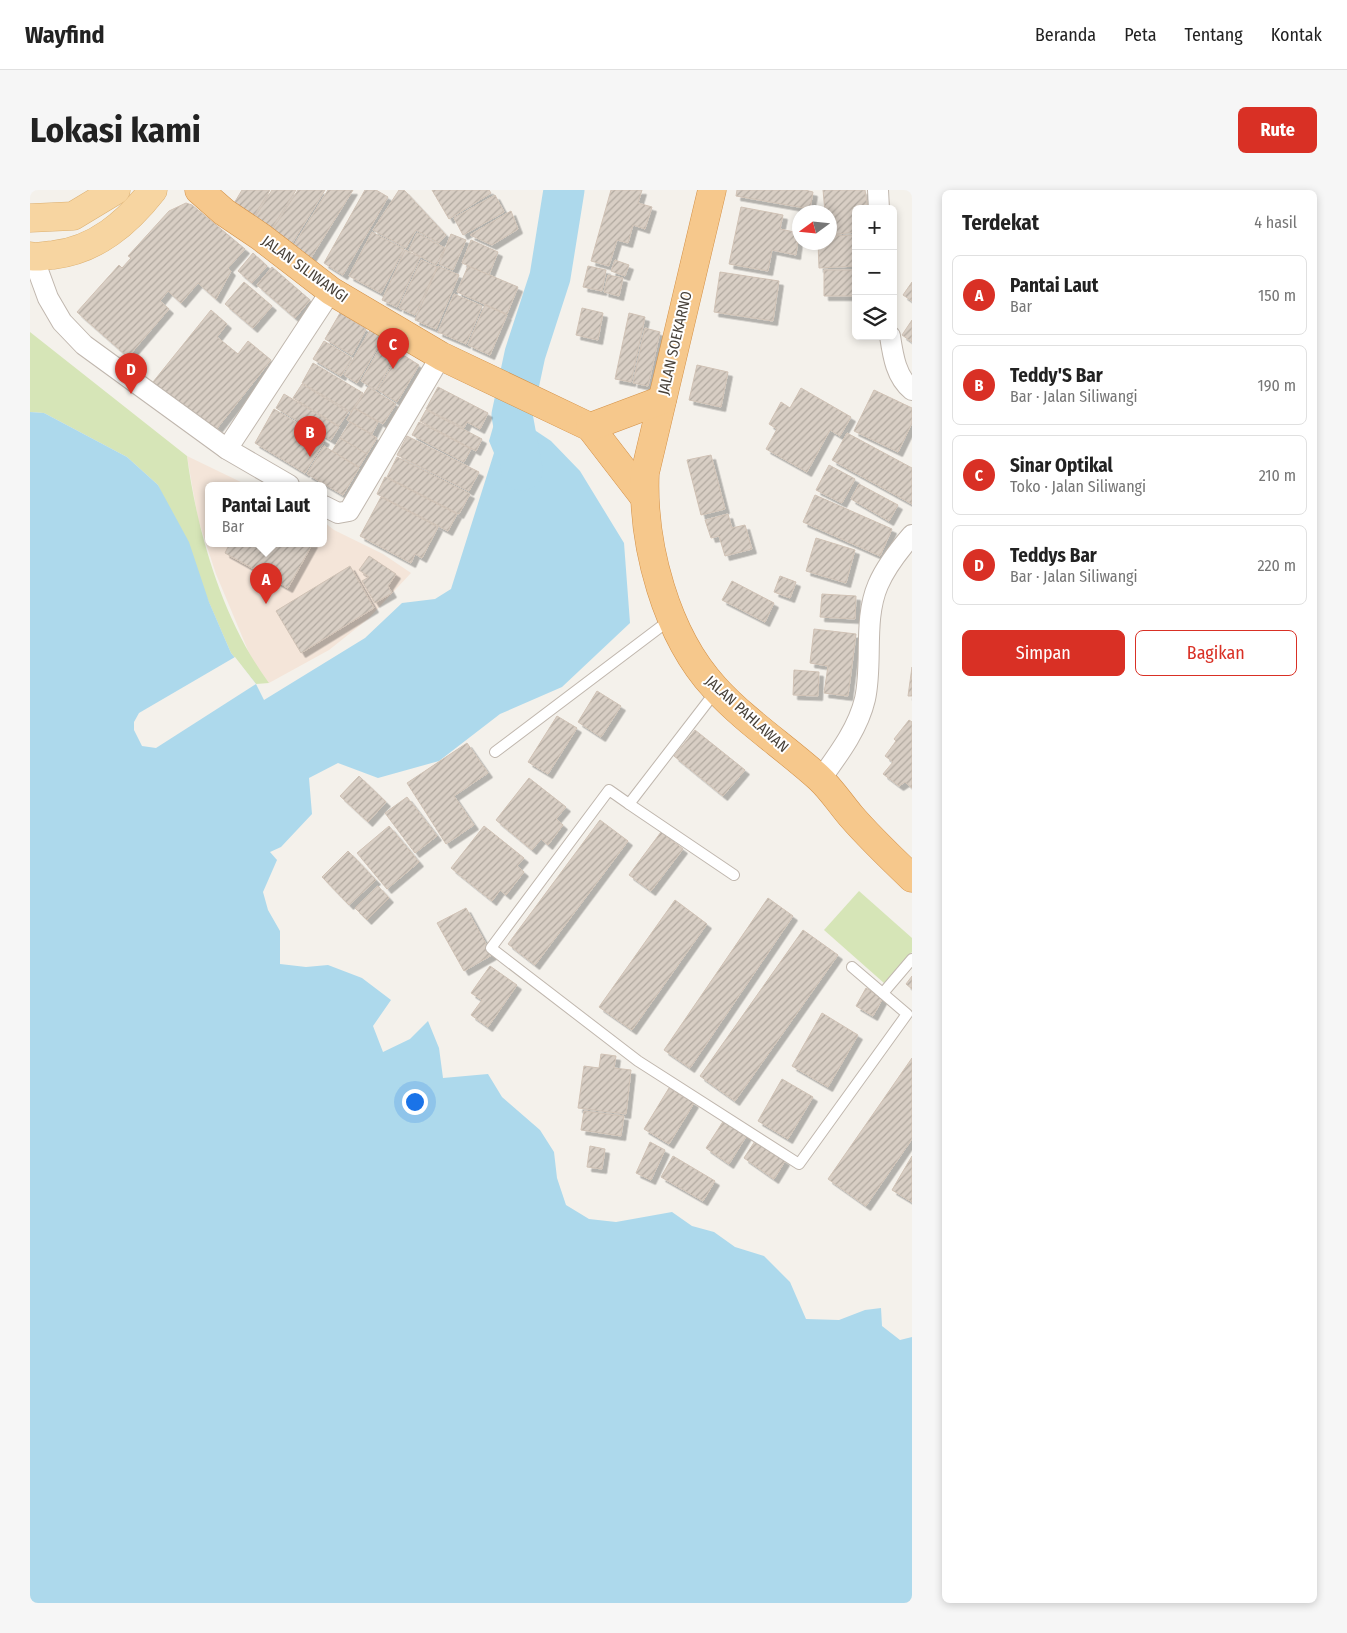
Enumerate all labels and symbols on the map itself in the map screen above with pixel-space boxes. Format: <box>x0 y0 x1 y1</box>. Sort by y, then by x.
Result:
north arrow <box>792 205 837 250</box>
street label: JALAN SILIWANGI <box>259 232 351 306</box>
street label: JALAN SOEKARNO <box>654 290 696 396</box>
pin: C <box>377 328 409 369</box>
pin: D <box>115 353 147 394</box>
pin: B <box>294 416 326 457</box>
pin: A <box>250 563 282 604</box>
street label: JALAN PAHLAWAN <box>702 672 792 756</box>
your location <box>402 1089 428 1115</box>

